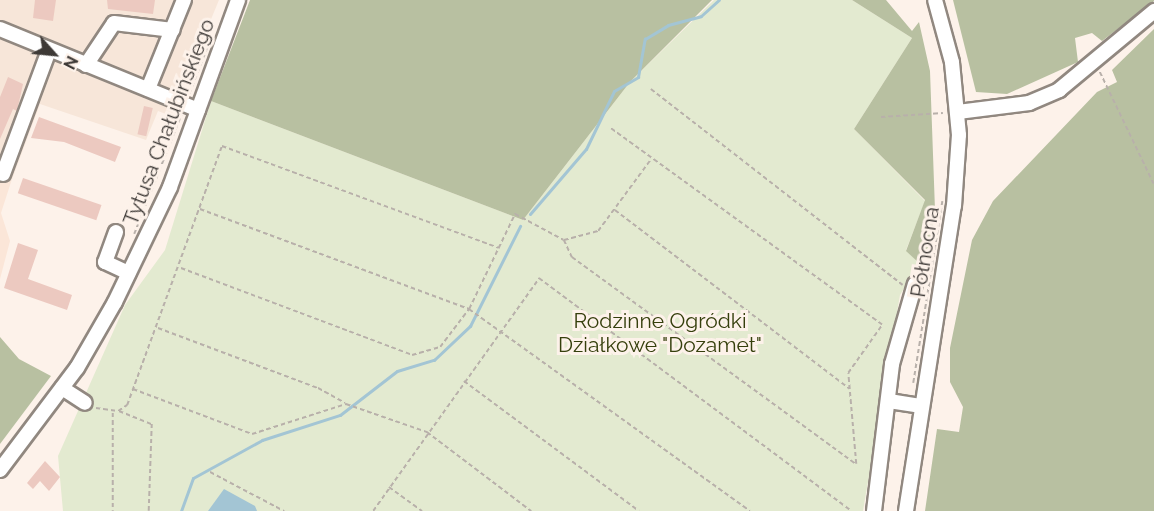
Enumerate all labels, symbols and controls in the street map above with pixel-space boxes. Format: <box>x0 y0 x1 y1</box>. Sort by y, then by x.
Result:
street label: Tytusa Chałubińskiego <box>118 15 220 229</box>
north arrow <box>24 24 84 84</box>
text: N <box>59 53 82 72</box>
street label: Północna <box>905 205 945 299</box>
park label: Rodzinne Ogródki Działkowe "Dozamet" <box>558 308 762 358</box>

